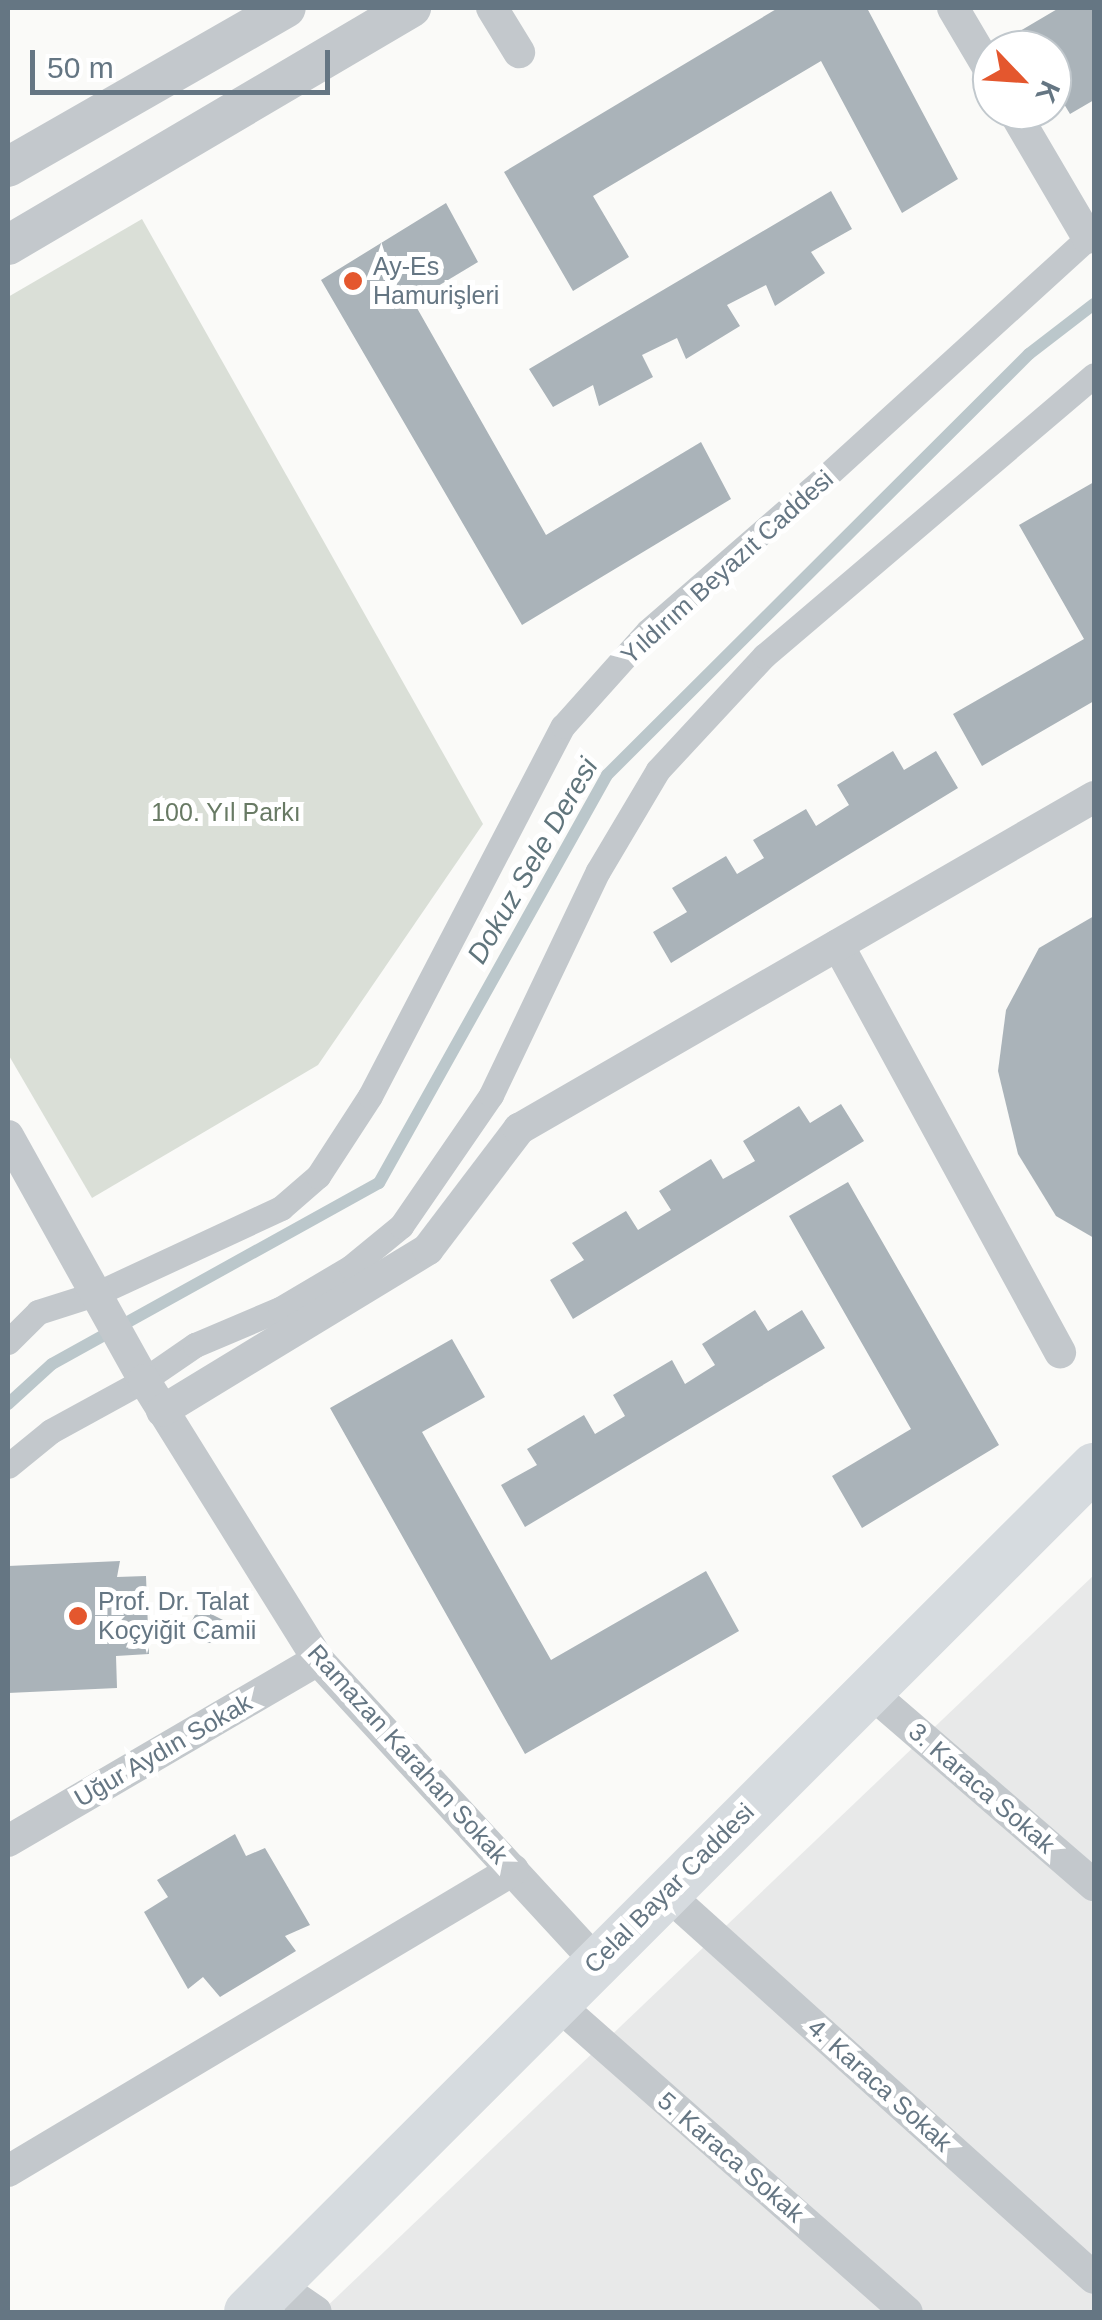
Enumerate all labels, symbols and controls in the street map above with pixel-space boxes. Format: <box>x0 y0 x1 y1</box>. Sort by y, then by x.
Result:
scale bar <box>35 30 335 92</box>
north arrow <box>972 30 1072 130</box>
text: 50 m <box>47 51 114 84</box>
text: K <box>1030 76 1066 108</box>
place label: Ay-Es Hamurişleri <box>373 252 499 311</box>
marker: Ay-Es Hamurişleri <box>342 270 364 292</box>
street label: Yıldırım Beyazıt Caddesi <box>615 464 839 670</box>
water label: Dokuz Sele Deresi <box>460 752 606 970</box>
park label: 100. Yıl Parkı <box>151 797 301 827</box>
place label: Prof. Dr. Talat Koçyiğit Camii <box>98 1587 256 1646</box>
marker: Prof. Dr. Talat Koçyiğit Camii <box>67 1605 89 1627</box>
street label: Ramazan Karahan Sokak <box>302 1638 514 1870</box>
street label: Uğur Aydın Sokak <box>68 1687 258 1813</box>
street label: 3. Karaca Sokak <box>903 1717 1061 1859</box>
street label: Celal Bayar Caddesi <box>578 1797 760 1979</box>
street label: 4. Karaca Sokak <box>802 2012 958 2158</box>
street label: 5. Karaca Sokak <box>652 2086 810 2228</box>

